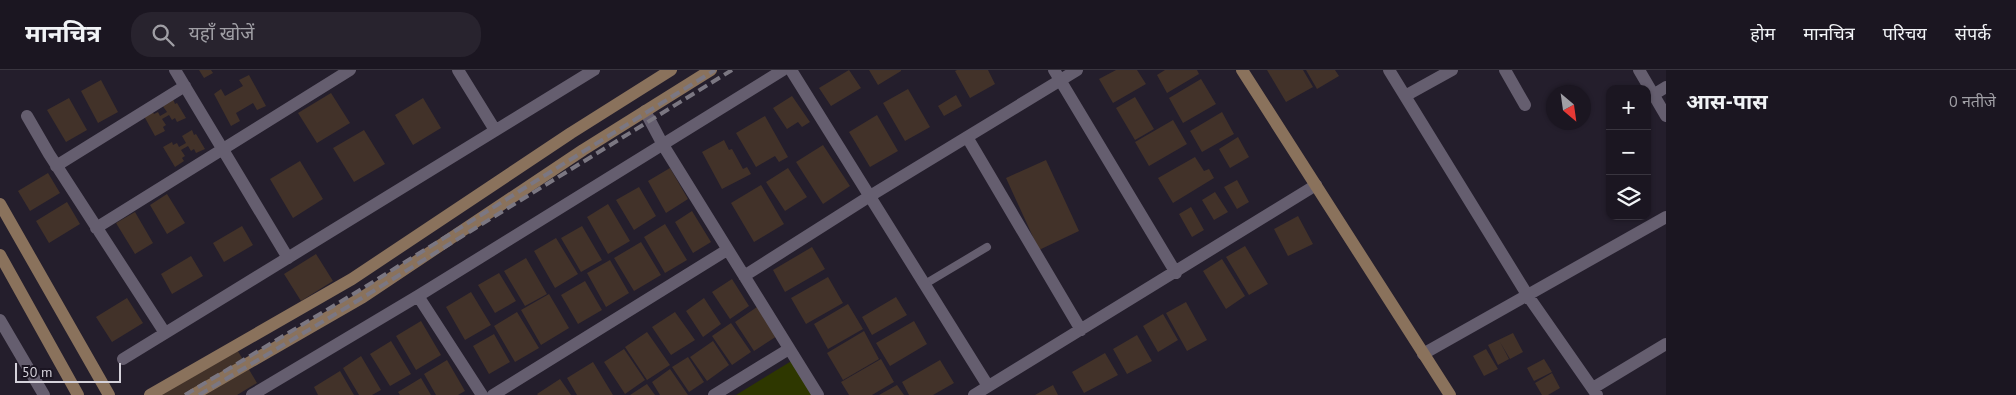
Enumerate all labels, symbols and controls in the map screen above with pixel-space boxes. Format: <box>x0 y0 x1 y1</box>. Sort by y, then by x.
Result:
search box <box>131 12 481 57</box>
text: मानचित्र <box>25 18 101 49</box>
icon: search <box>149 21 177 49</box>
text: यहाँ खोजें <box>189 21 254 45</box>
text: होम <box>1750 22 1775 45</box>
text: मानचित्र <box>1803 22 1855 45</box>
text: परिचय <box>1883 22 1927 45</box>
text: संपर्क <box>1955 22 1991 45</box>
north arrow <box>1546 85 1591 130</box>
map controls <box>1606 85 1651 220</box>
button: + <box>1606 85 1651 130</box>
text: आस-पास <box>1686 88 1768 115</box>
text: 0 नतीजे <box>1949 91 1996 111</box>
button: − <box>1606 130 1651 175</box>
button: layers <box>1606 175 1651 220</box>
scale bar <box>15 360 121 383</box>
text: 50 m <box>22 363 52 381</box>

